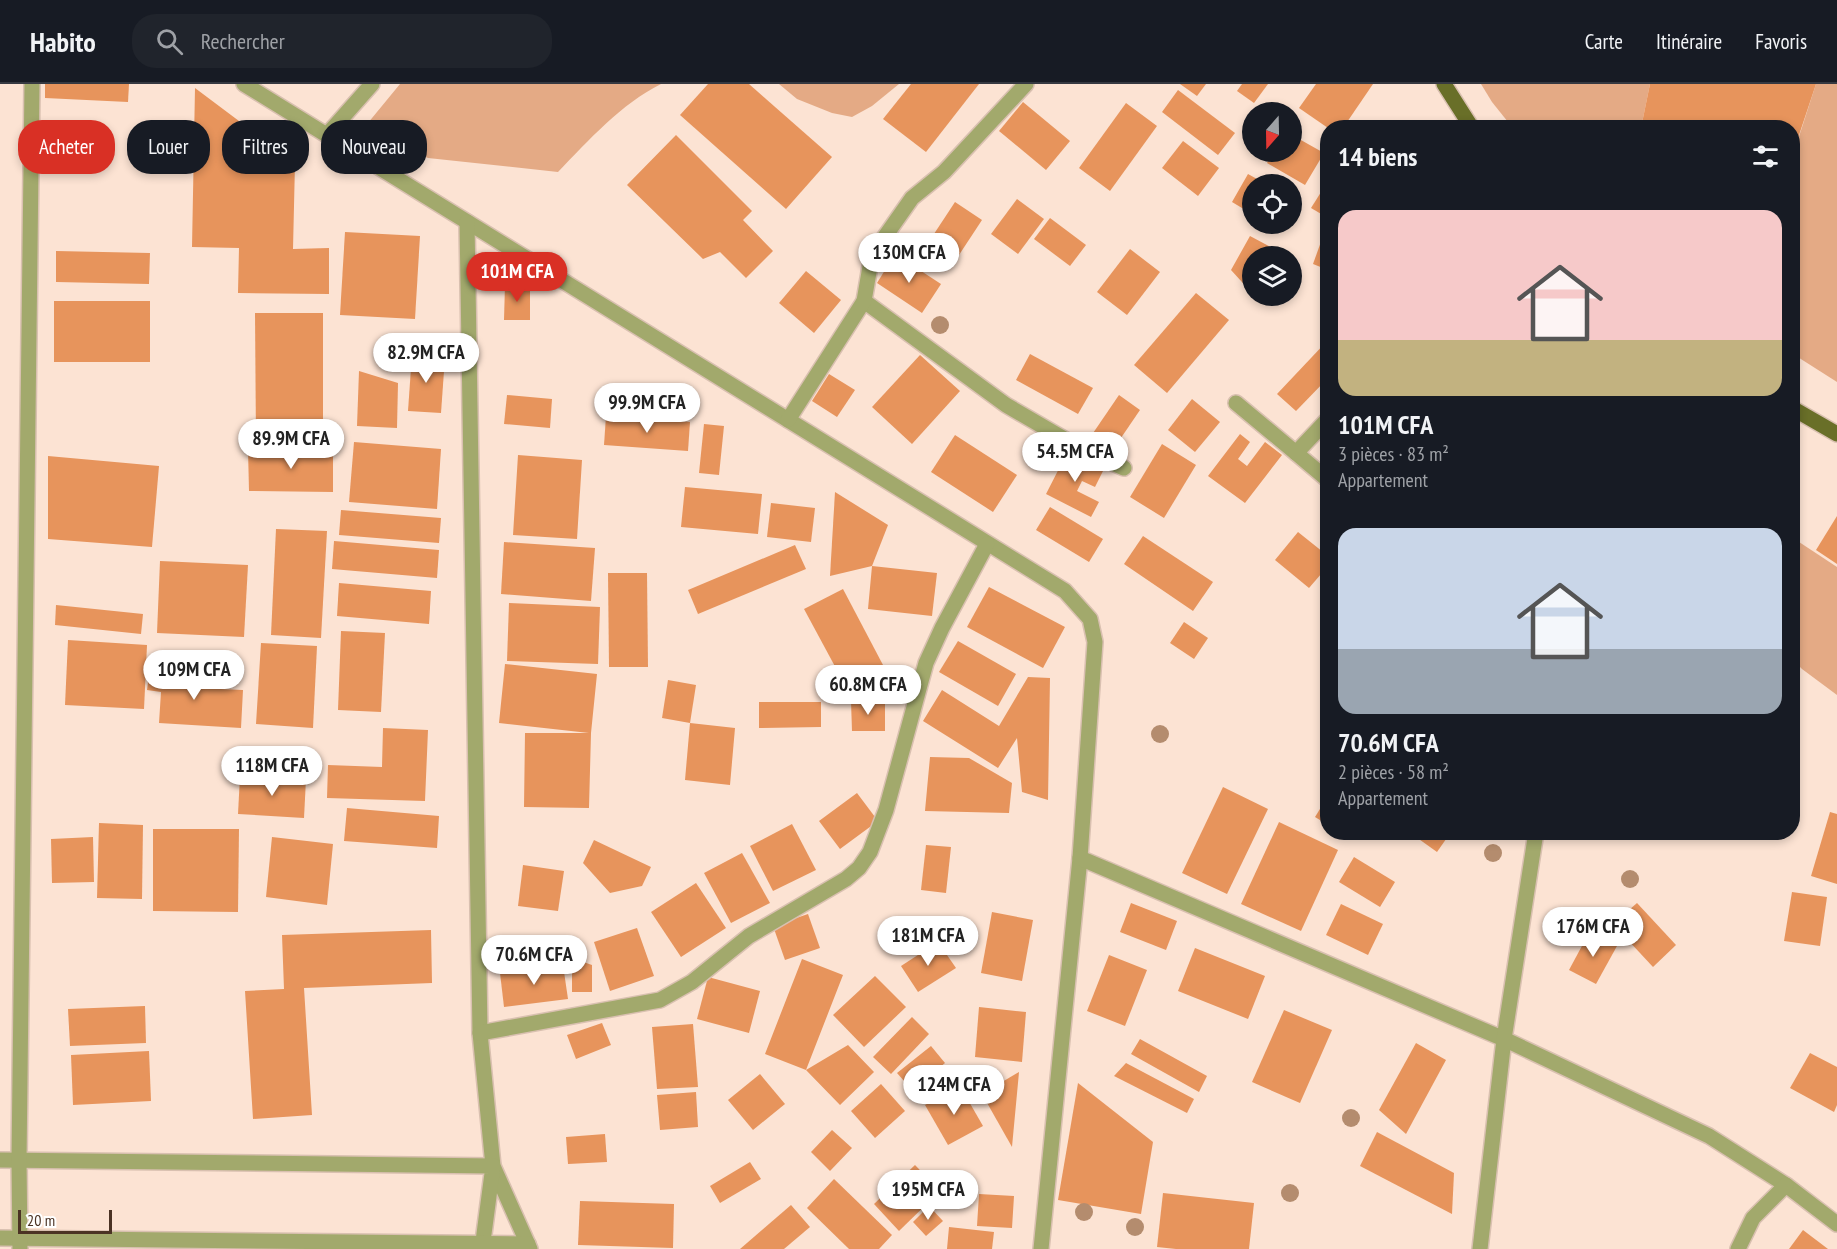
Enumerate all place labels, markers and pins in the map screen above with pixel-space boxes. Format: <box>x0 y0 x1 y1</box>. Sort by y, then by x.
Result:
pin: 130M CFA <box>847 233 971 284</box>
pin: 101M CFA <box>455 252 579 303</box>
pin: 82.9M CFA <box>357 333 495 384</box>
pin: 99.9M CFA <box>578 383 716 434</box>
pin: 89.9M CFA <box>222 419 360 470</box>
pin: 54.5M CFA <box>1006 432 1144 483</box>
pin: 109M CFA <box>132 650 256 701</box>
pin: 60.8M CFA <box>799 665 937 716</box>
pin: 118M CFA <box>210 746 334 797</box>
pin: 176M CFA <box>1531 907 1655 958</box>
pin: 181M CFA <box>866 916 990 967</box>
pin: 70.6M CFA <box>465 935 603 986</box>
pin: 124M CFA <box>892 1065 1016 1116</box>
pin: 195M CFA <box>866 1170 990 1221</box>

